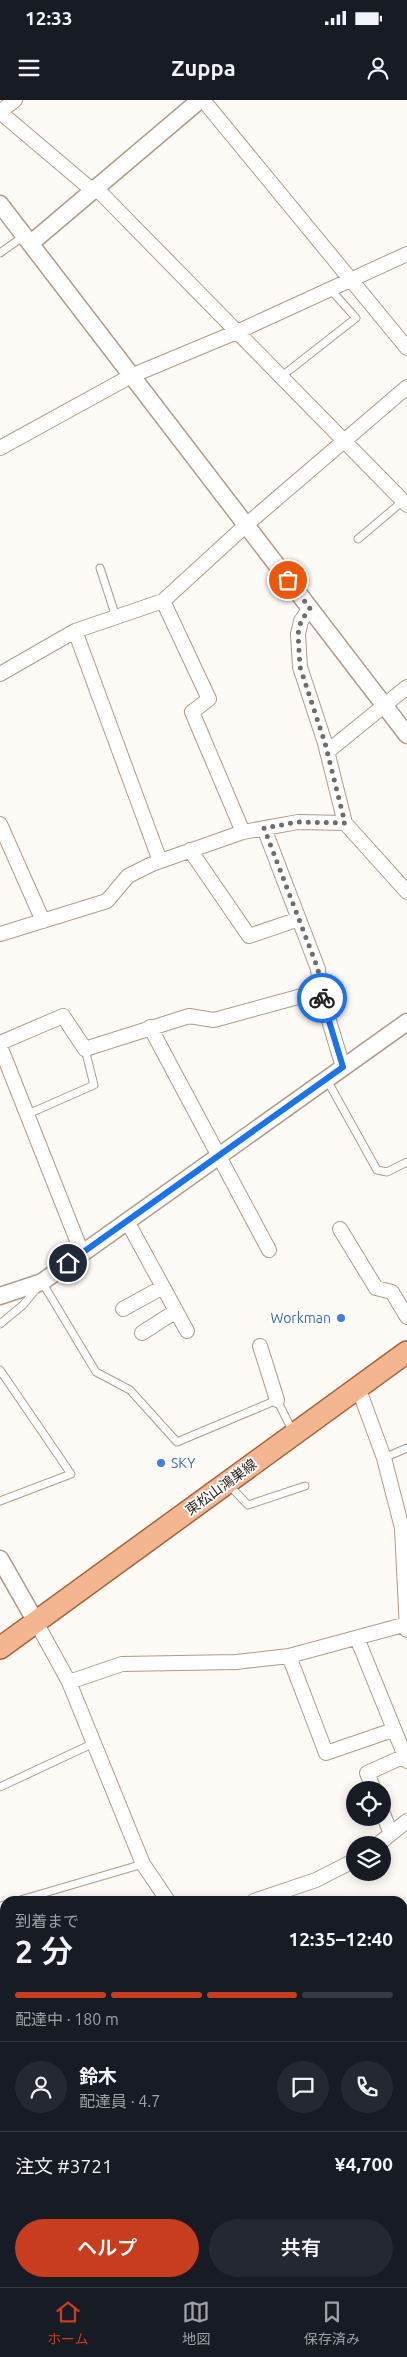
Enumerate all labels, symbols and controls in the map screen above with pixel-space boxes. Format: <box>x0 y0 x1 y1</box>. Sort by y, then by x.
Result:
text: 12:33 <box>25 7 73 29</box>
icon: menu <box>15 54 43 82</box>
icon: person <box>364 54 392 82</box>
text: Zuppa <box>171 55 236 80</box>
pin <box>267 559 309 601</box>
icon: bag <box>274 566 302 594</box>
courier <box>297 973 347 1023</box>
icon: bike <box>308 984 336 1012</box>
pin <box>47 1242 89 1284</box>
icon: home <box>54 1249 82 1277</box>
place label: Workman <box>270 1310 331 1326</box>
marker: Workman <box>335 1312 347 1324</box>
place label: SKY <box>171 1455 195 1471</box>
street label: 東松山鴻巣線 <box>182 1456 260 1518</box>
marker: SKY <box>155 1457 167 1469</box>
map controls <box>346 1781 391 1881</box>
button: locate <box>346 1781 391 1826</box>
button: layers <box>346 1836 391 1881</box>
text: 到着まで <box>15 1912 79 1930</box>
text: 12:35–12:40 <box>288 1928 393 1950</box>
text: 2 分 <box>15 1933 73 1969</box>
text: 配達中 · 180 m <box>15 2010 119 2028</box>
button: person <box>15 2061 67 2113</box>
button: chat <box>277 2061 329 2113</box>
button: phone <box>341 2061 393 2113</box>
text: 鈴木 <box>79 2065 117 2087</box>
text: 配達員 · 4.7 <box>79 2092 160 2110</box>
text: ¥4,700 <box>335 2153 393 2175</box>
text: 注文 #3721 <box>15 2155 113 2177</box>
button: ヘルプ <box>15 2219 199 2277</box>
button: 共有 <box>209 2219 393 2277</box>
tab: ホーム <box>47 2298 88 2348</box>
tab: 地図 <box>182 2298 210 2348</box>
tab: 保存済み <box>304 2298 360 2348</box>

